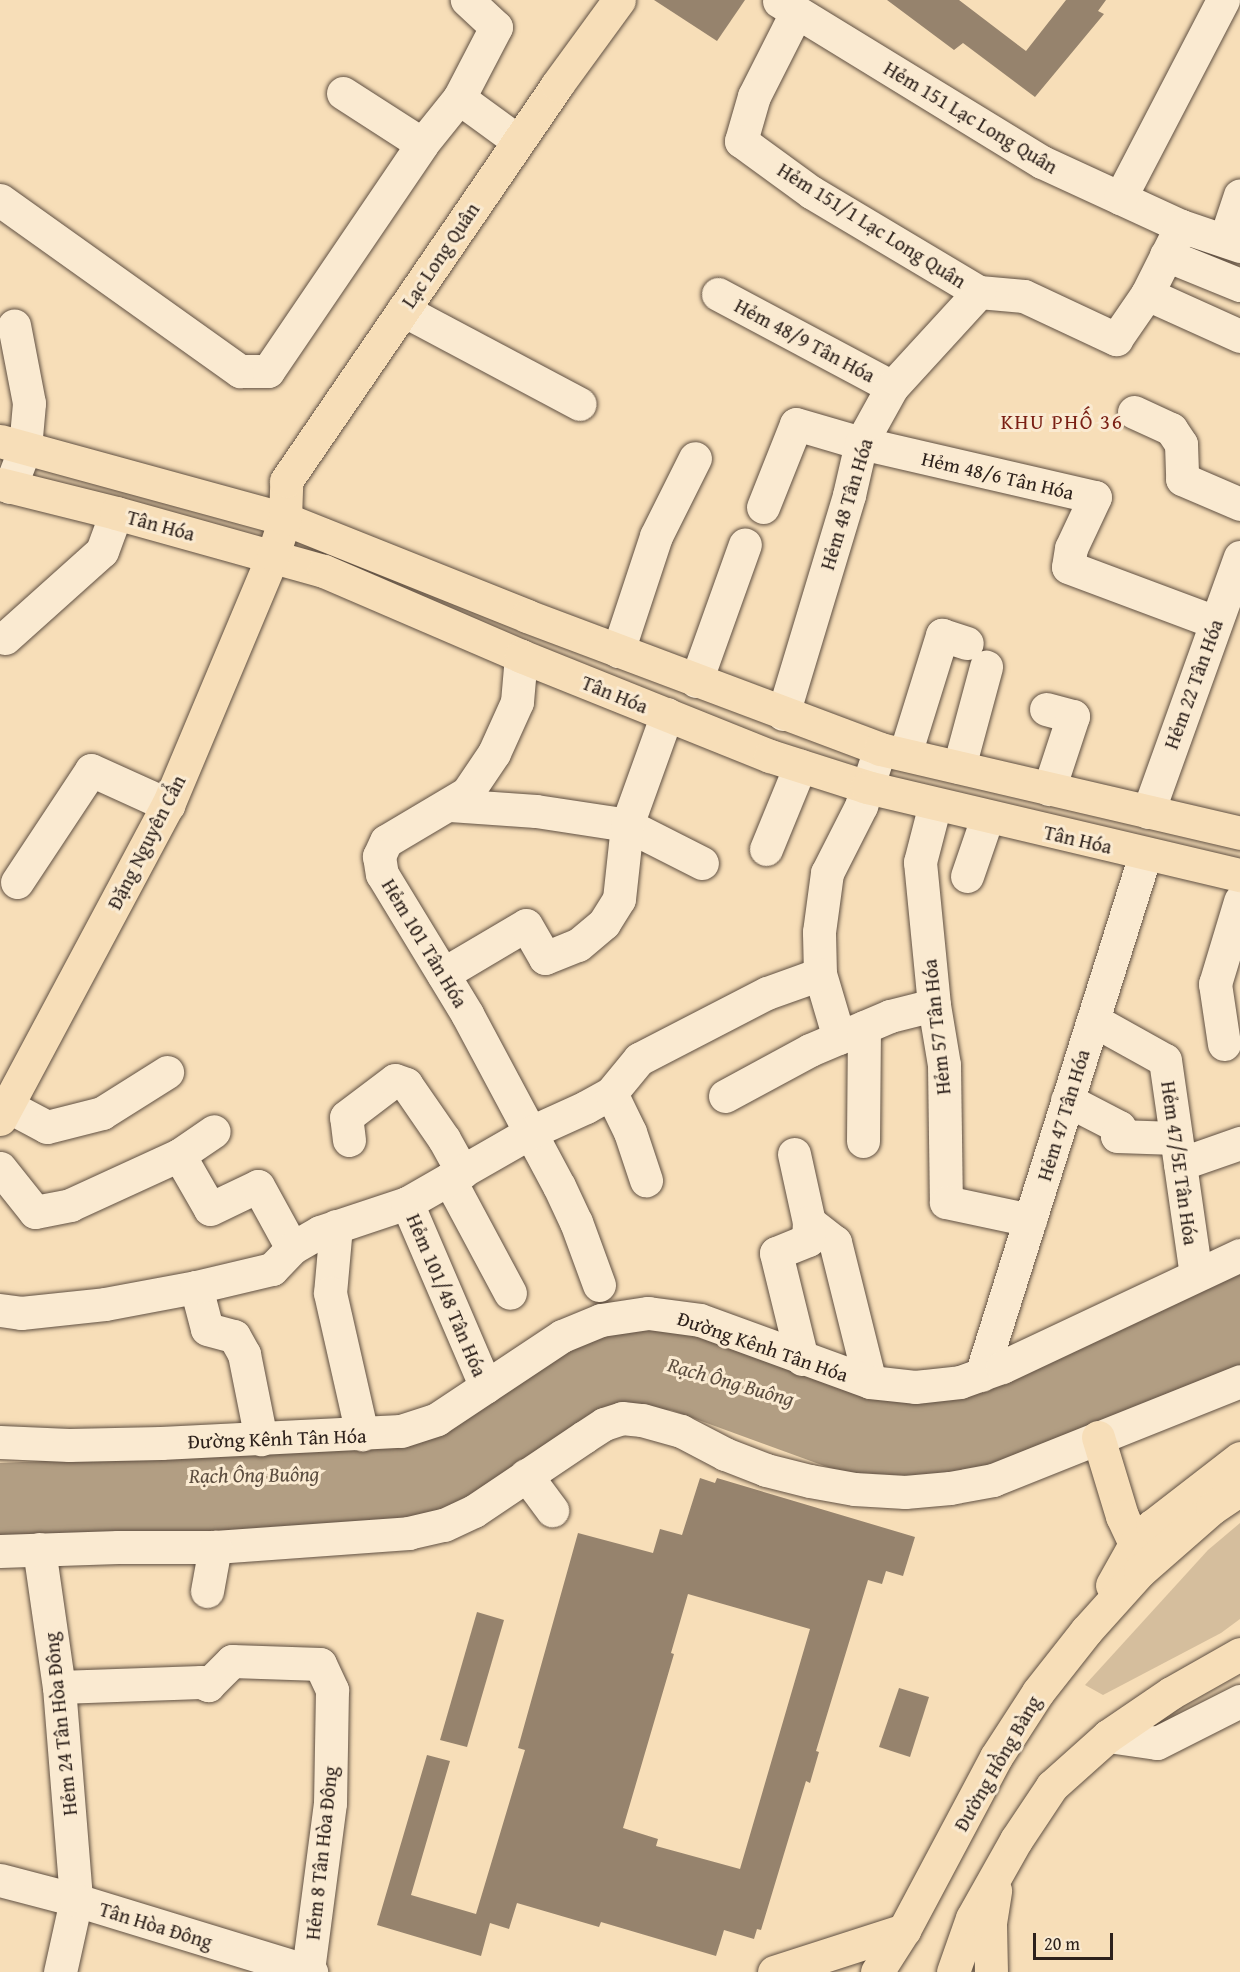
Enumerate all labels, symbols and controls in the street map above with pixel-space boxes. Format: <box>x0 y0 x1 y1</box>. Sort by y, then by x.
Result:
street label: Hẻm 151 Lạc Long Quân <box>880 56 1062 178</box>
street label: Hẻm 151/1 Lạc Long Quân <box>773 157 971 293</box>
street label: Lạc Long Quân <box>396 198 484 312</box>
street label: Hẻm 48/9 Tân Hóa <box>731 293 879 387</box>
district label: KHU PHỐ 36 <box>1001 409 1123 435</box>
street label: Hẻm 48 Tân Hóa <box>815 435 877 573</box>
street label: Hẻm 48/6 Tân Hóa <box>920 446 1076 504</box>
street label: Tân Hóa <box>124 504 198 546</box>
street label: Hẻm 22 Tân Hóa <box>1158 616 1228 752</box>
street label: Tân Hóa <box>578 670 652 718</box>
street label: Đặng Nguyên Cẩn <box>102 771 190 913</box>
street label: Tân Hóa <box>1042 820 1114 858</box>
street label: Hẻm 101 Tân Hóa <box>377 874 473 1012</box>
street label: Hẻm 57 Tân Hóa <box>917 958 955 1096</box>
street label: Hẻm 47 Tân Hóa <box>1032 1046 1094 1184</box>
street label: Hẻm 47/5E Tân Hóa <box>1157 1079 1203 1247</box>
street label: Hẻm 101/48 Tân Hóa <box>402 1210 492 1380</box>
street label: Đường Kênh Tân Hóa <box>675 1306 851 1386</box>
water label: Rạch Ông Buông <box>665 1352 797 1412</box>
street label: Đường Kênh Tân Hóa <box>187 1423 367 1453</box>
water label: Rạch Ông Buông <box>189 1461 319 1489</box>
street label: Hẻm 24 Tân Hòa Đông <box>38 1631 82 1817</box>
street label: Đường Hồng Bàng <box>948 1691 1046 1835</box>
street label: Hẻm 8 Tân Hòa Đông <box>300 1765 342 1941</box>
street label: Tân Hòa Đông <box>96 1896 216 1954</box>
scale bar <box>1036 1921 1116 1959</box>
text: 20 m <box>1044 1930 1080 1957</box>

